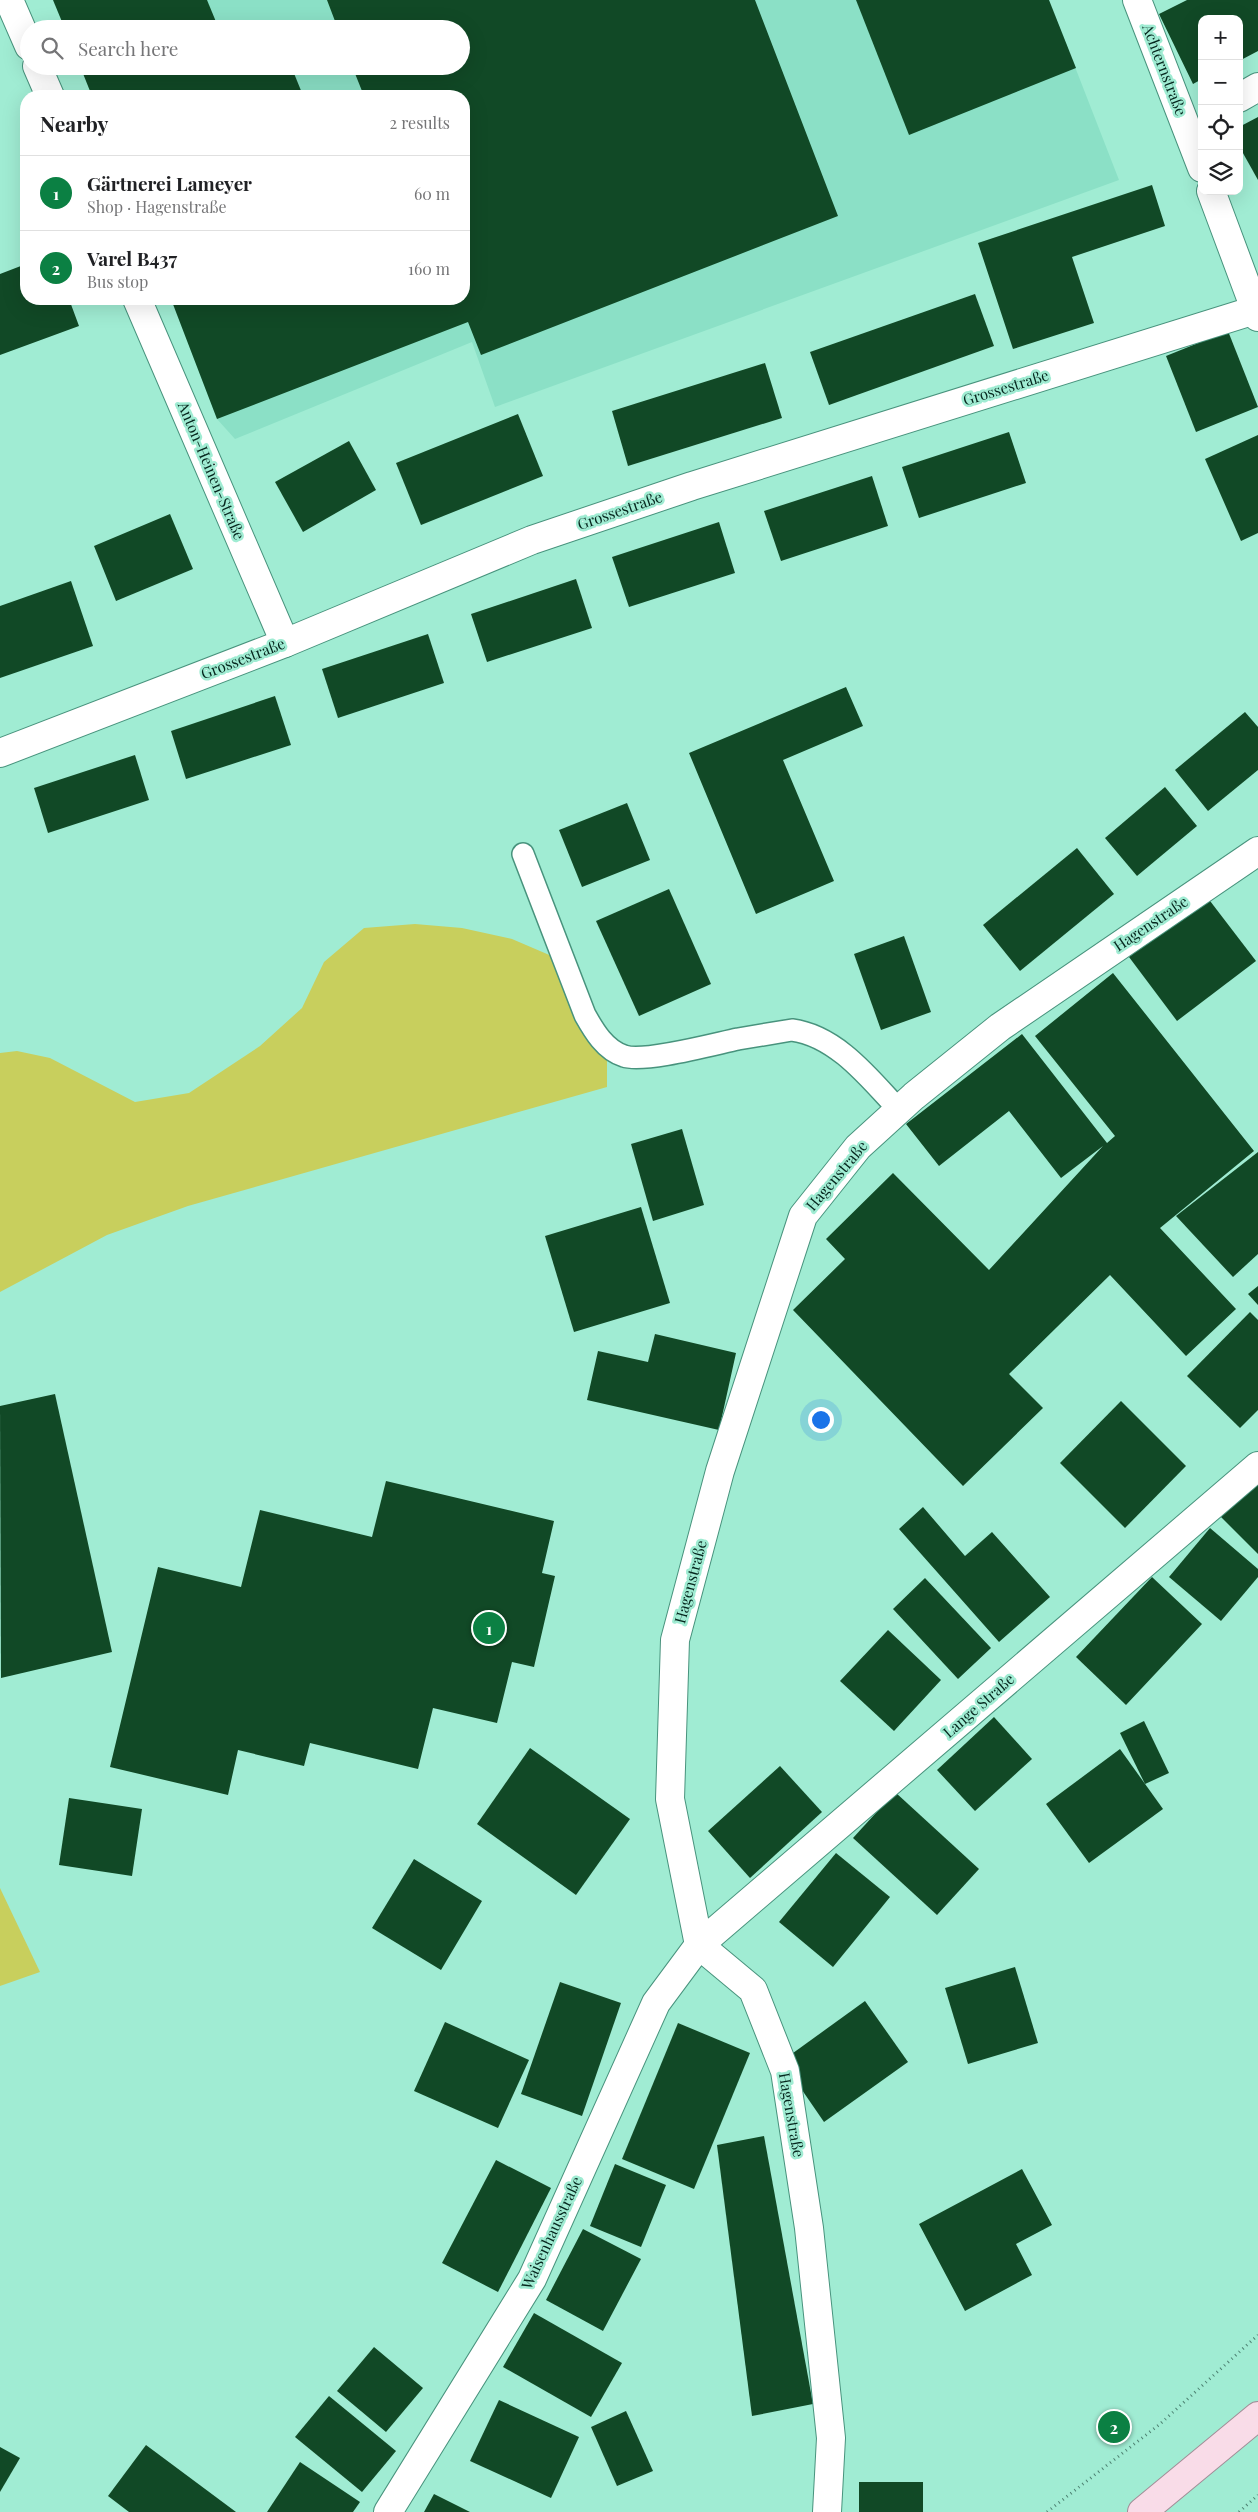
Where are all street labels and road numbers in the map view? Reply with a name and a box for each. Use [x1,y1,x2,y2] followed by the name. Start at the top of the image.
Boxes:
[1138,20,1192,118] street label: Achternstraße
[960,365,1051,410] street label: Grossestraße
[173,398,250,543] street label: Anton-Heinen-Straße
[575,486,665,534] street label: Grossestraße
[198,633,288,683] street label: Grossestraße
[1109,891,1192,955] street label: Hagenstraße
[801,1136,871,1215] street label: Hagenstraße
[669,1538,711,1626] street label: Hagenstraße
[939,1669,1018,1742] street label: Lange Straße
[775,2071,809,2159] street label: Hagenstraße
[516,2173,586,2293] street label: Waisenhausstraße

